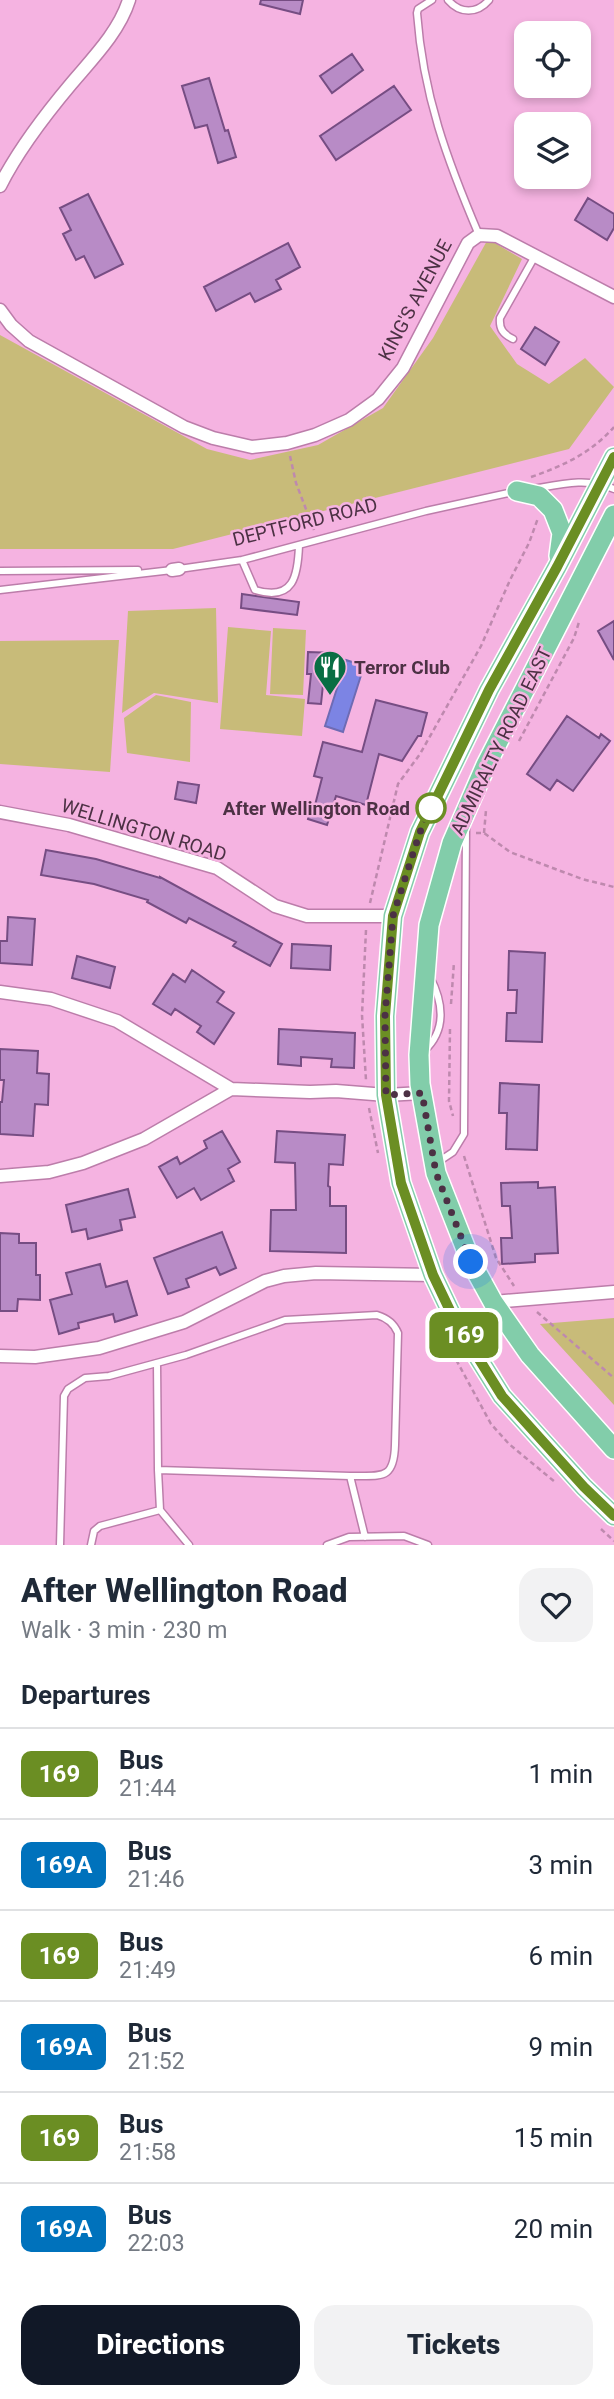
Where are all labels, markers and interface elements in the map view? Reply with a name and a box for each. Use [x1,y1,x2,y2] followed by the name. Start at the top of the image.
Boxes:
[514,21,591,189] map controls
[514,21,591,98] button: locate
[514,112,591,189] button: layers
[373,235,457,365] street label: KING'S AVENUE
[230,493,380,551] street label: DEPTFORD ROAD
[446,643,556,839] street label: ADMIRALTY ROAD EAST
[311,648,349,697] restaurant icon: Terror Club
[354,656,450,679] place label: Terror Club
[416,793,446,823] marker: After Wellington Road
[59,794,229,866] street label: WELLINGTON ROAD
[223,797,410,820] place label: After Wellington Road
[453,1244,488,1279] your location
[424,1312,504,1358] line badge: 169
[443,1321,485,1349] text: 169
[519,1568,593,1642] button: heart
[21,1571,348,1610] text: After Wellington Road
[21,1617,227,1644] text: Walk · 3 min · 230 m
[21,1680,151,1710] text: Departures
[119,1745,164,1775] text: Bus
[528,1759,593,1789] text: 1 min
[39,1760,80,1788] text: 169
[119,1775,176,1802] text: 21:44
[127,1836,172,1866] text: Bus
[528,1850,593,1880] text: 3 min
[35,1851,92,1879] text: 169A
[127,1866,185,1893] text: 21:46
[119,1927,164,1957] text: Bus
[528,1941,593,1971] text: 6 min
[39,1942,80,1970] text: 169
[119,1957,176,1984] text: 21:49
[127,2018,172,2048] text: Bus
[528,2032,593,2062] text: 9 min
[35,2033,92,2061] text: 169A
[127,2048,185,2075] text: 21:52
[119,2109,164,2139] text: Bus
[514,2123,593,2153] text: 15 min
[39,2124,80,2152] text: 169
[119,2139,176,2166] text: 21:58
[127,2200,172,2230] text: Bus
[514,2214,593,2244] text: 20 min
[35,2215,92,2243] text: 169A
[127,2230,185,2257] text: 22:03
[21,2305,300,2385] button: Directions
[314,2305,593,2385] button: Tickets

